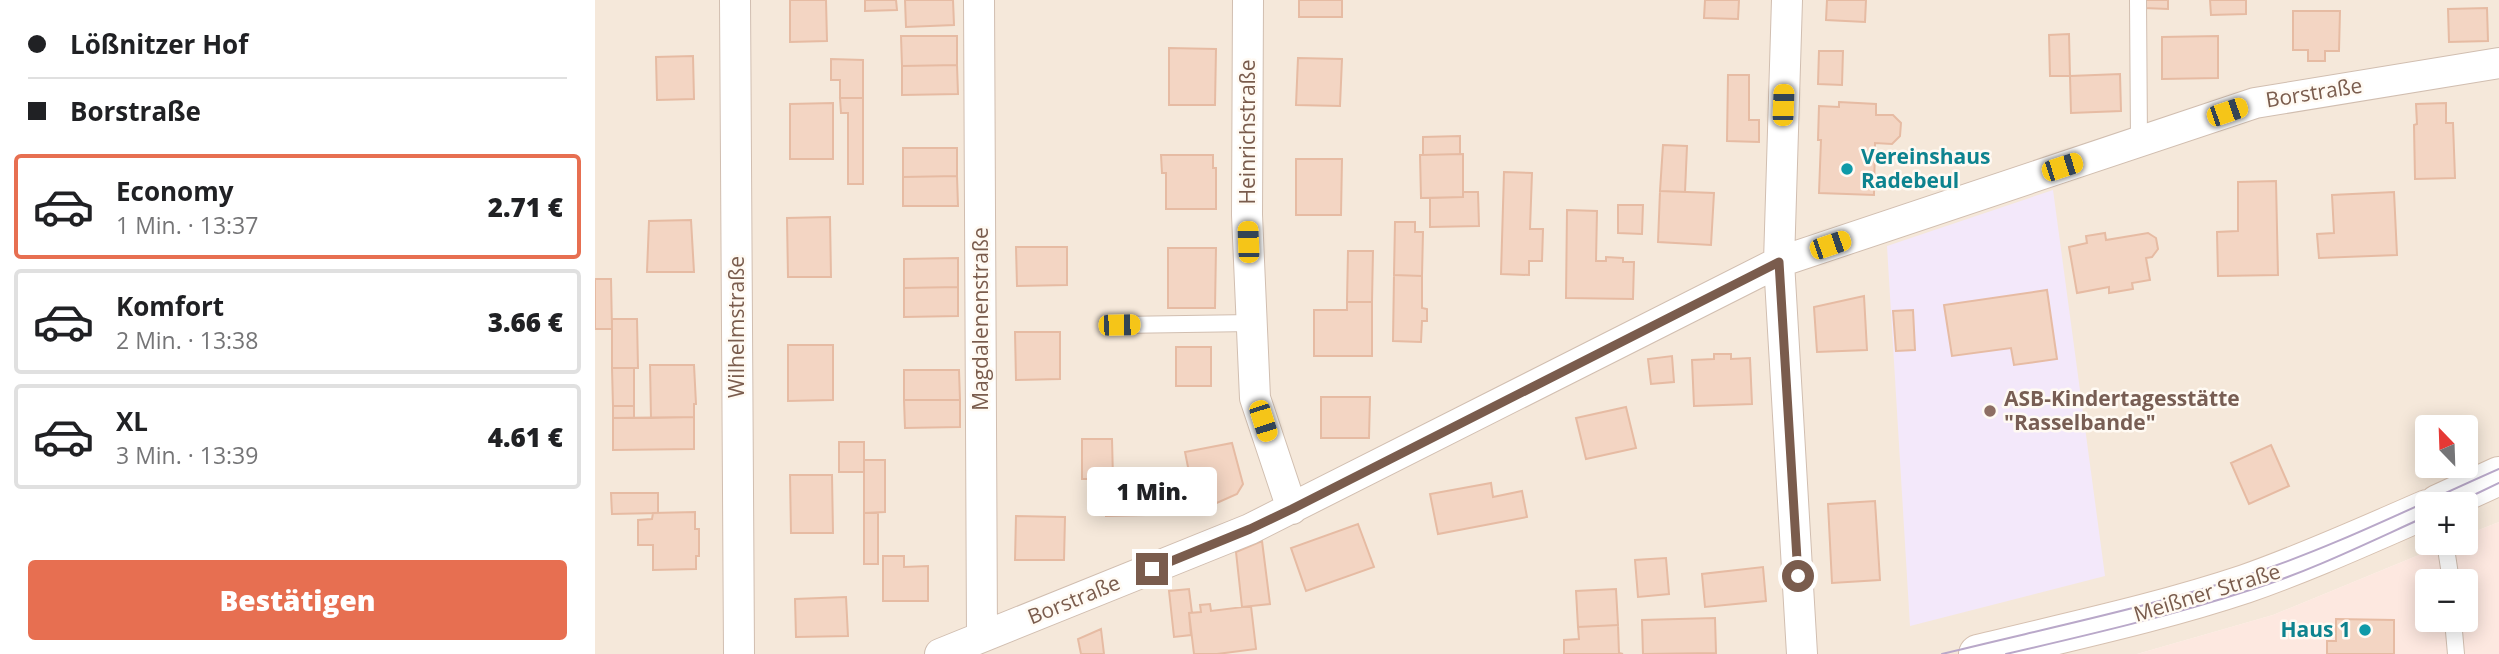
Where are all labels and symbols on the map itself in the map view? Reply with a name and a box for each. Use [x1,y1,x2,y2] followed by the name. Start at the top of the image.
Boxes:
[1233,60,1261,204] street label: Heinrichstraße
[2264,71,2364,113] street label: Borstraße
[1772,84,1795,126] car
[2204,95,2251,129] car
[1861,142,1990,194] place label: Vereinshaus Radebeul
[2039,151,2086,183] car
[1839,161,1855,177] marker: Vereinshaus Radebeul
[1237,221,1260,263] car
[966,227,994,411] street label: Magdalenenstraße
[1807,228,1854,262] car
[722,256,750,398] street label: Wilhelmstraße
[1098,314,1141,336] car
[2004,384,2240,436] place label: ASB-Kindertagesstätte "Rasselbande"
[1247,398,1280,444] car
[1982,403,1998,419] marker: ASB-Kindertagesstätte "Rasselbande"
[2415,415,2478,478] north arrow
[1087,468,1217,516] callout: 1 Min.
[1136,553,1168,585] route end
[2130,556,2283,628] street label: Meißner Straße
[1782,560,1814,592] route start
[1023,568,1124,630] street label: Borstraße
[2281,615,2351,643] place label: Haus 1
[2357,622,2373,638] marker: Haus 1

